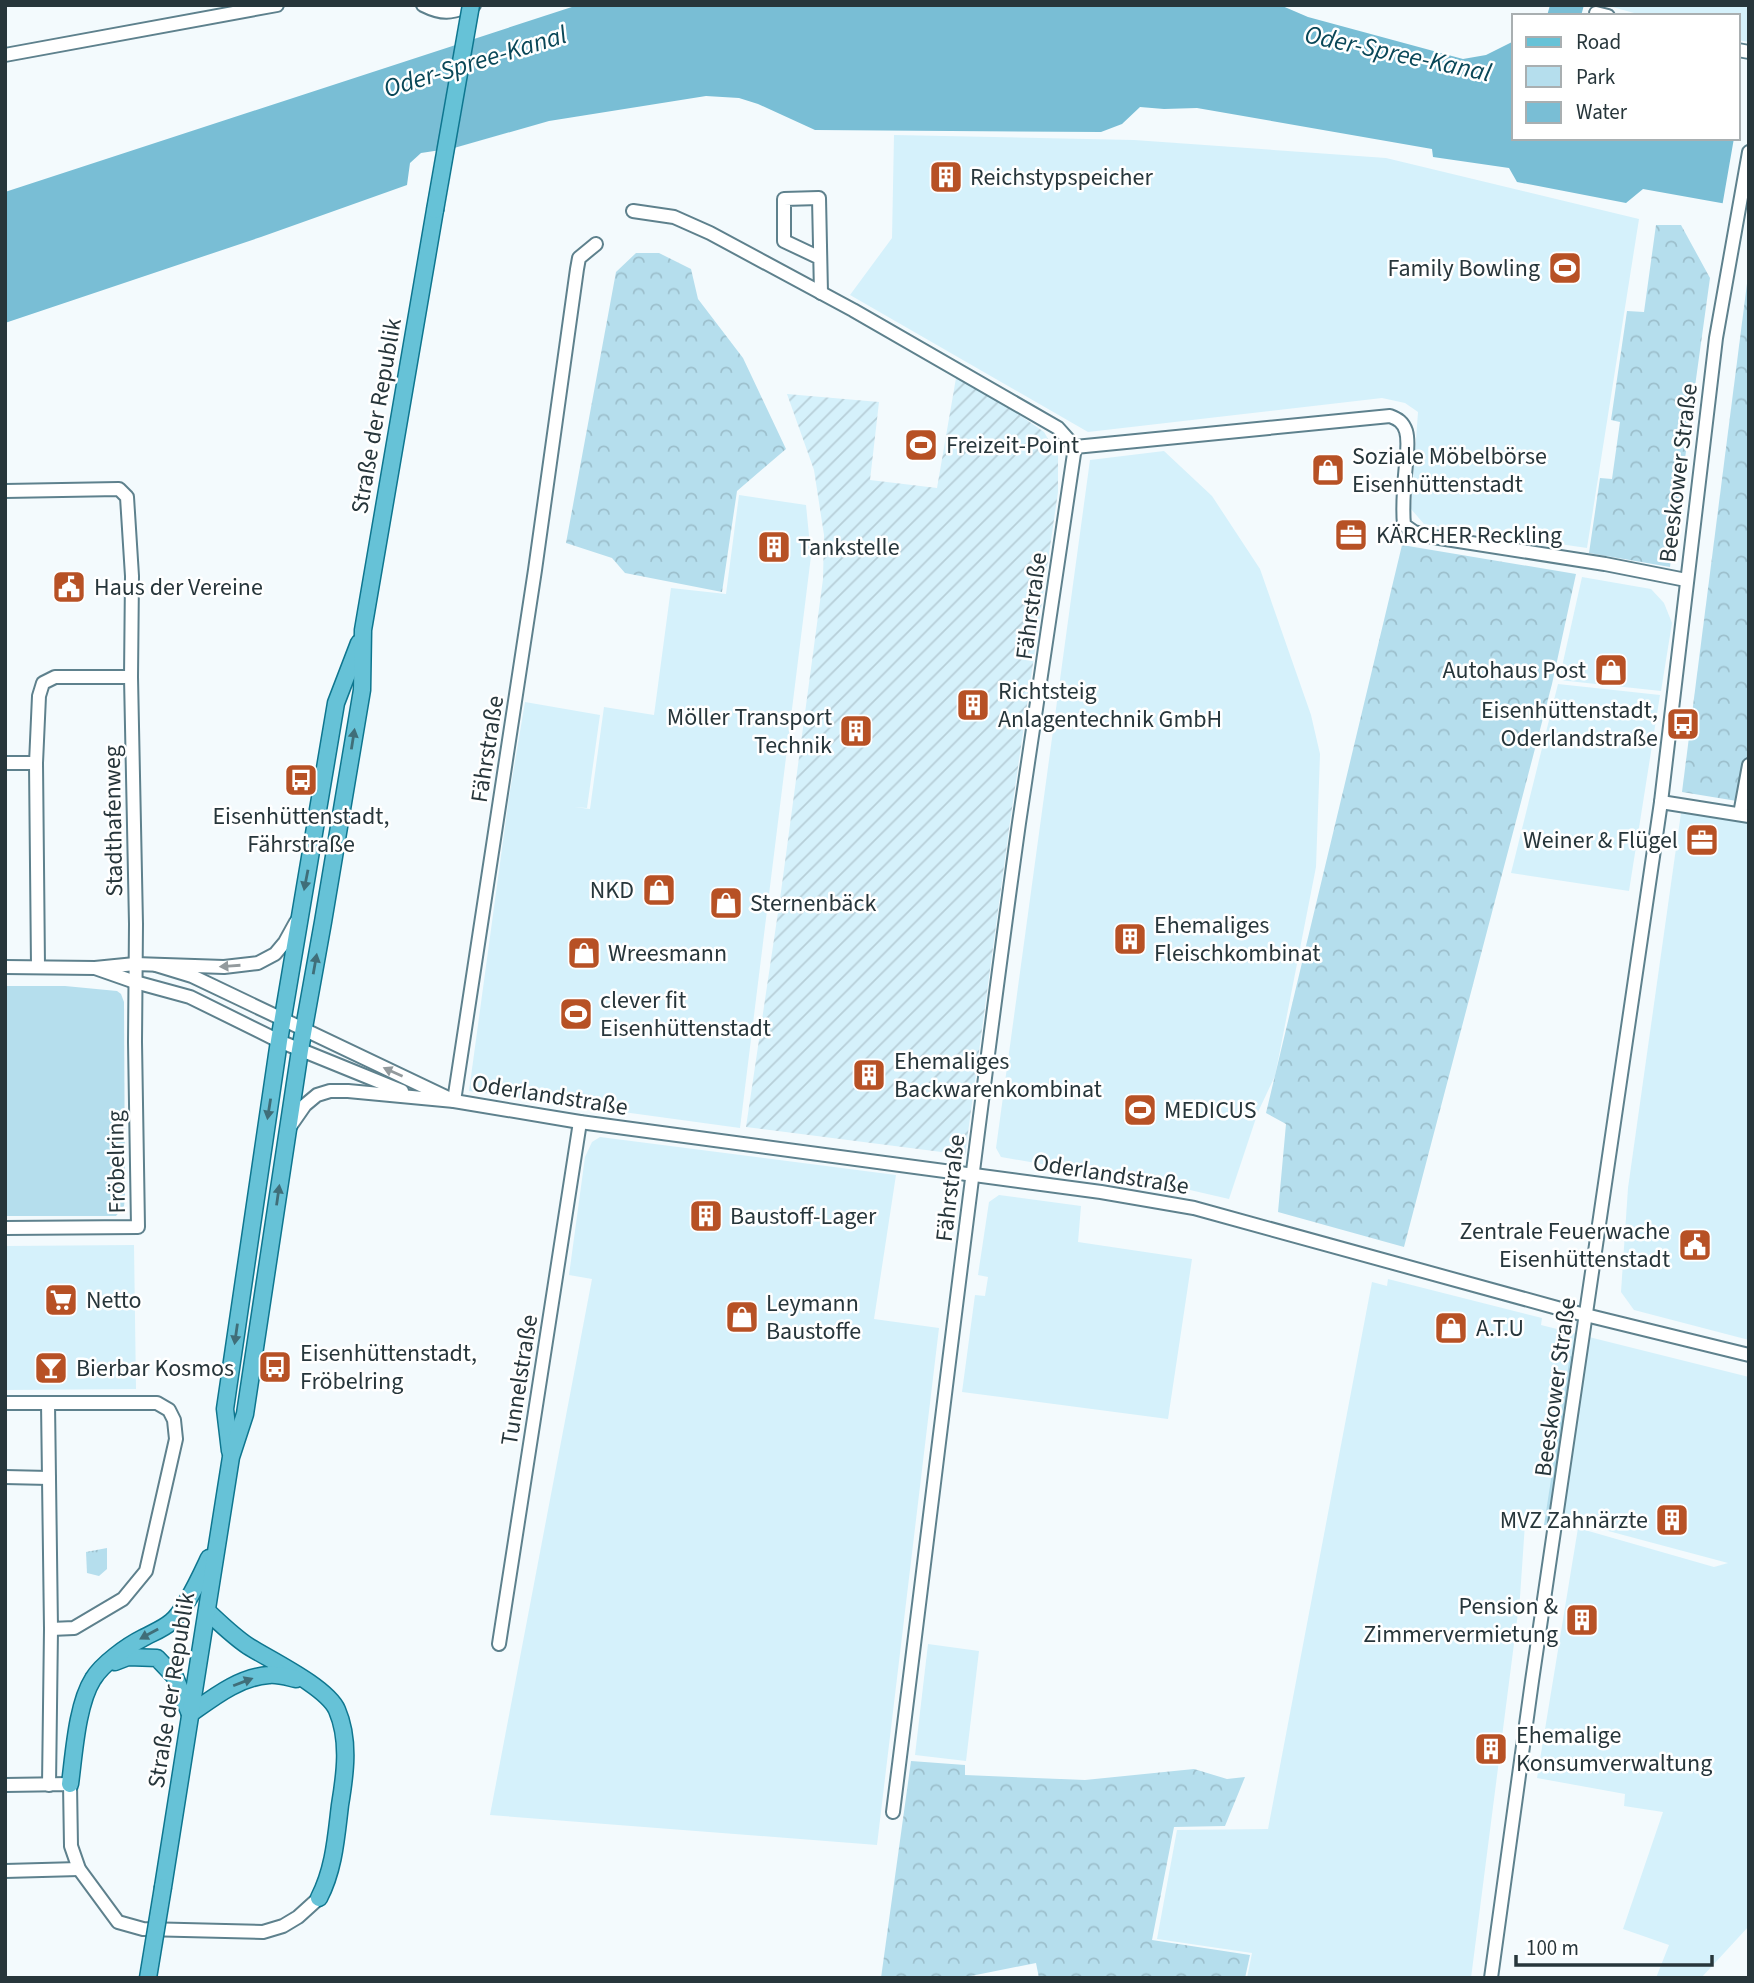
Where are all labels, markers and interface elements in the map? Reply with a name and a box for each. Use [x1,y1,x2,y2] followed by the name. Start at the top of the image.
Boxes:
[1512,14,1740,140] legend
[379,16,572,107] water label: Oder-Spree-Kanal
[1301,16,1495,91] water label: Oder-Spree-Kanal
[1576,27,1621,57] text: Road
[1576,62,1616,92] text: Park
[1576,97,1628,127] text: Water
[927,158,965,196] building icon: Reichstypspeicher
[970,160,1153,195] place label: Reichstypspeicher
[1546,249,1584,287] sports icon: Family Bowling
[1387,251,1540,286] place label: Family Bowling
[342,315,411,517] street label: Straße der Republik
[1650,381,1707,565] street label: Beeskower Straße
[902,426,940,464] sports icon: Freizeit-Point
[946,428,1079,463] place label: Freizeit-Point
[1352,439,1547,502] place label: Soziale Möbelbörse Eisenhüttenstadt
[1309,451,1347,489] shop icon: Soziale Möbelbörse Eisenhüttenstadt
[1332,516,1370,554] office icon: KÄRCHER Reckling
[1376,518,1562,553] place label: KÄRCHER Reckling
[755,528,793,566] building icon: Tankstelle
[798,530,900,565] place label: Tankstelle
[1007,550,1056,662] street label: Fährstraße
[50,568,88,606] public building icon: Haus der Vereine
[94,570,263,605] place label: Haus der Vereine
[1592,651,1630,689] shop icon: Autohaus Post
[1443,653,1586,688] place label: Autohaus Post
[998,674,1222,737] place label: Richtsteig Anlagentechnik GmbH
[954,686,992,724] building icon: Richtsteig Anlagentechnik GmbH
[462,693,513,805] street label: Fährstraße
[1481,693,1658,756] place label: Eisenhüttenstadt, Oderlandstraße
[667,700,832,763] place label: Möller Transport Technik
[1664,705,1702,743] bus stop icon: Eisenhüttenstadt, Oderlandstraße
[837,712,875,750] building icon: Möller Transport Technik
[348,728,359,750] one-way arrow
[95,745,132,897] street label: Stadthafenweg
[282,761,320,799] bus stop icon: Eisenhüttenstadt, Fährstraße
[212,799,390,862] place label: Eisenhüttenstadt, Fährstraße
[1683,821,1721,859] office icon: Weiner & Flügel
[1523,823,1678,858] place label: Weiner & Flügel
[301,869,312,891] one-way arrow
[640,871,678,909] shop icon: NKD
[590,873,634,908] place label: NKD
[707,884,745,922] shop icon: Sternenbäck
[750,886,876,921] place label: Sternenbäck
[1154,908,1320,971] place label: Ehemaliges Fleischkombinat
[1111,920,1149,958] building icon: Ehemaliges Fleischkombinat
[565,934,603,972] shop icon: Wreesmann
[608,936,727,971] place label: Wreesmann
[310,953,321,975] one-way arrow
[219,961,241,972] one-way arrow
[600,983,771,1046] place label: clever fit Eisenhüttenstadt
[557,995,595,1033] sports icon: clever fit Eisenhüttenstadt
[894,1044,1102,1107] place label: Ehemaliges Backwarenkombinat
[850,1056,888,1094] building icon: Ehemaliges Backwarenkombinat
[383,1066,403,1077] one-way arrow
[469,1066,630,1125] street label: Oderlandstraße
[1121,1091,1159,1129] sports icon: MEDICUS
[1164,1093,1257,1128] place label: MEDICUS
[263,1098,274,1120] one-way arrow
[98,1110,135,1214] street label: Fröbelring
[927,1132,974,1244] street label: Fährstraße
[1030,1145,1191,1204] street label: Oderlandstraße
[273,1184,284,1206] one-way arrow
[687,1197,725,1235] building icon: Baustoff-Lager
[730,1199,877,1234] place label: Baustoff-Lager
[1460,1214,1670,1277] place label: Zentrale Feuerwache Eisenhüttenstadt
[1676,1226,1714,1264] public building icon: Zentrale Feuerwache Eisenhüttenstadt
[42,1281,80,1319] supermarket icon: Netto
[86,1283,142,1318] place label: Netto
[766,1286,861,1349] place label: Leymann Baustoffe
[1526,1295,1585,1479] street label: Beeskower Straße
[723,1298,761,1336] shop icon: Leymann Baustoffe
[1432,1309,1470,1347] shop icon: A.T.U
[1476,1311,1524,1346] place label: A.T.U
[492,1312,547,1448] street label: Tunnelstraße
[230,1323,241,1345] one-way arrow
[300,1336,477,1399] place label: Eisenhüttenstadt, Fröbelring
[256,1348,294,1386] bus stop icon: Eisenhüttenstadt, Fröbelring
[32,1349,70,1387] bar icon: Bierbar Kosmos
[76,1351,234,1386] place label: Bierbar Kosmos
[1653,1501,1691,1539] building icon: MVZ Zahnärzte
[1500,1503,1648,1538] place label: MVZ Zahnärzte
[139,1589,204,1791] street label: Straße der Republik
[1363,1589,1558,1652] place label: Pension & Zimmervermietung
[1563,1601,1601,1639] building icon: Pension & Zimmervermietung
[138,1628,158,1640] one-way arrow
[233,1677,254,1688] one-way arrow
[1516,1718,1712,1781] place label: Ehemalige Konsumverwaltung
[1472,1730,1510,1768] building icon: Ehemalige Konsumverwaltung
[1516,1924,1712,1968] scale bar
[1526,1933,1579,1963] text: 100 m

